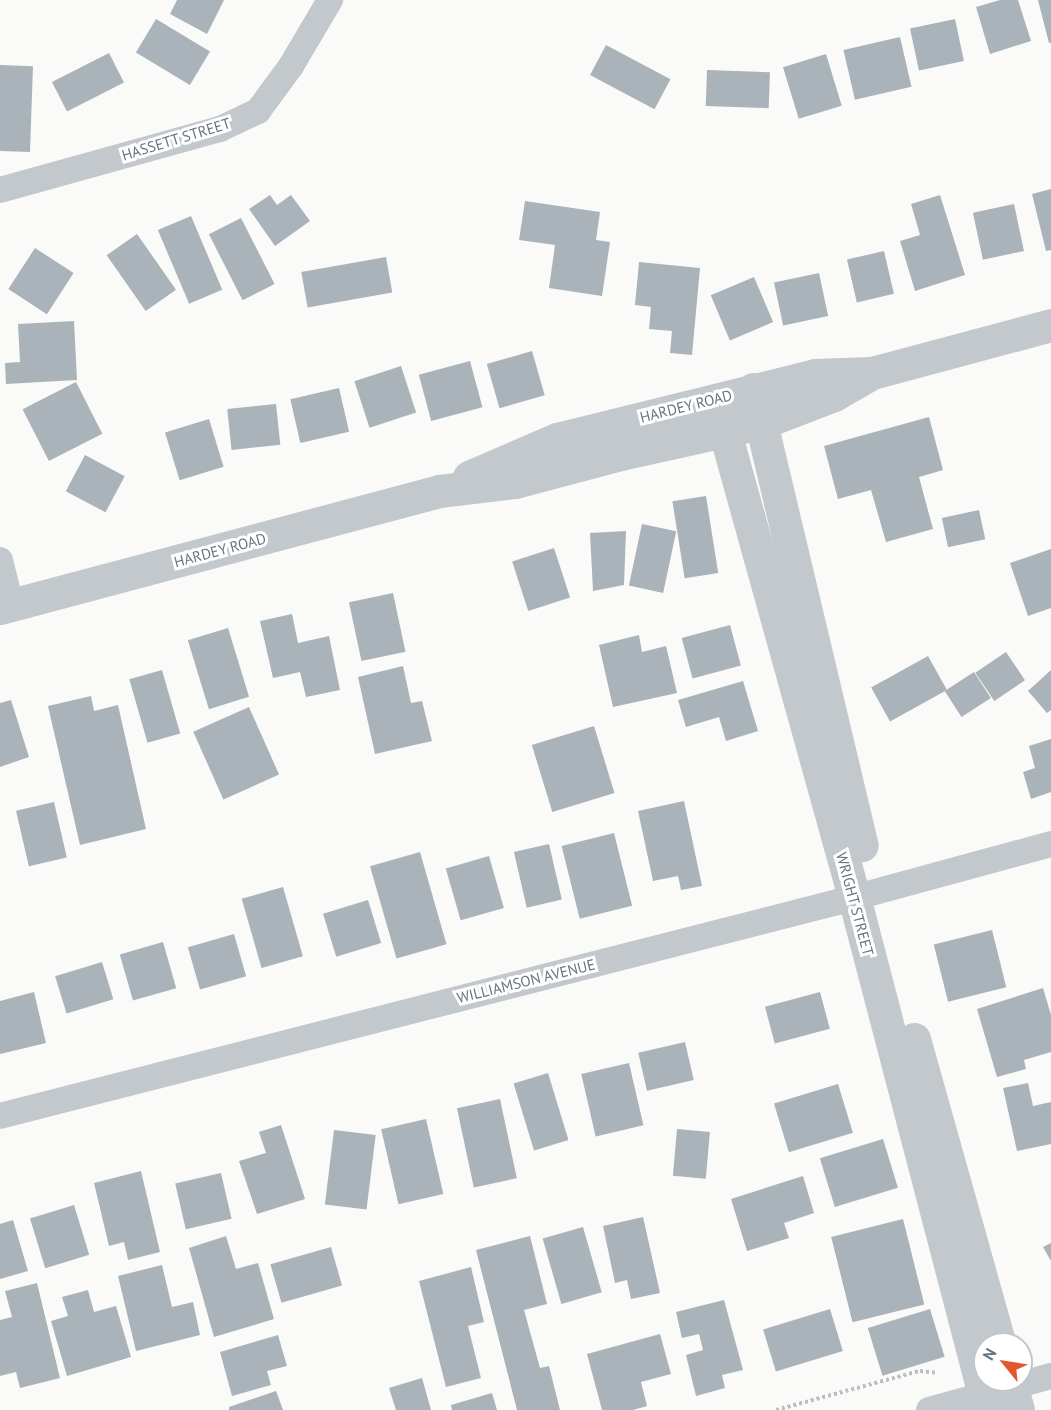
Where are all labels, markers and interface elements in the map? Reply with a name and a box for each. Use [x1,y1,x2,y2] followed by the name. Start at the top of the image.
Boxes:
[119,114,233,164] street label: HASSETT STREET
[638,386,734,426] street label: HARDEY ROAD
[172,529,268,571] street label: HARDEY ROAD
[832,850,878,958] street label: WRIGHT STREET
[455,955,597,1007] street label: WILLIAMSON AVENUE
[973,1332,1033,1392] north arrow
[978,1344,1000,1364] text: N

